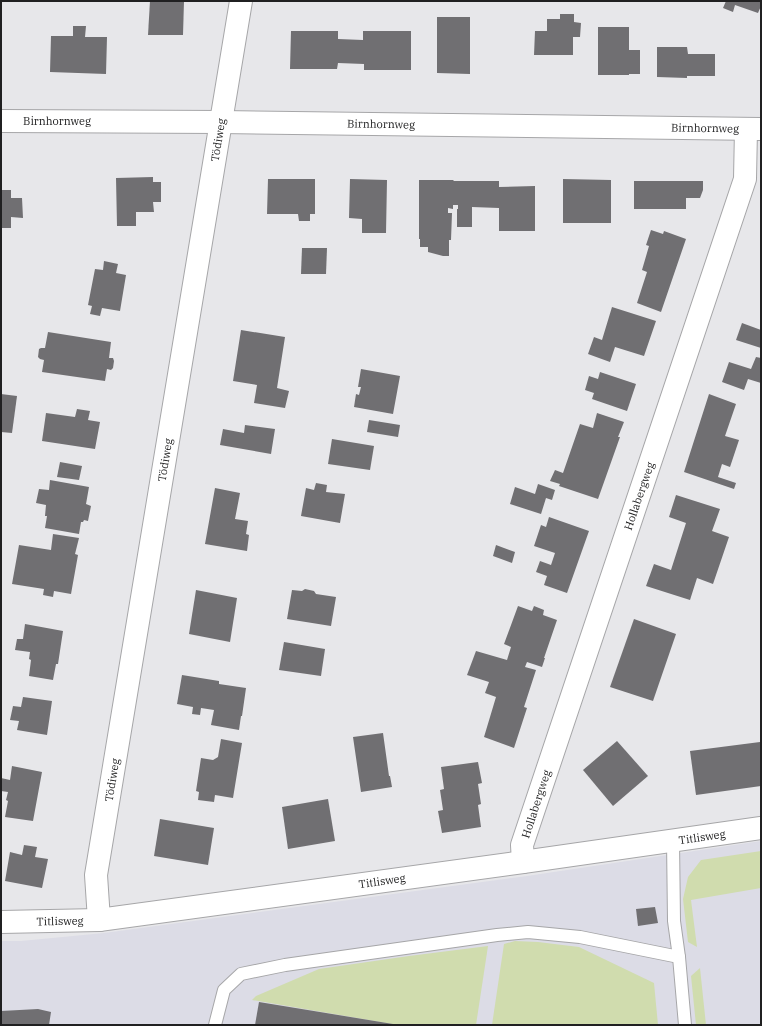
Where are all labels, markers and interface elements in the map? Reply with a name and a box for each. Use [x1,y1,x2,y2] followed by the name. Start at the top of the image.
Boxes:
[23,114,91,128] street label: Birnhornweg
[347,116,415,132] street label: Birnhornweg
[208,117,228,163] street label: Tödiweg
[671,120,739,136] street label: Birnhornweg
[155,437,175,483] street label: Tödiweg
[621,460,657,532] street label: Hollabergweg
[102,757,122,803] street label: Tödiweg
[518,768,554,840] street label: Hollabergweg
[678,827,726,847] street label: Titlisweg
[358,871,406,891] street label: Titlisweg
[36,914,84,928] street label: Titlisweg

